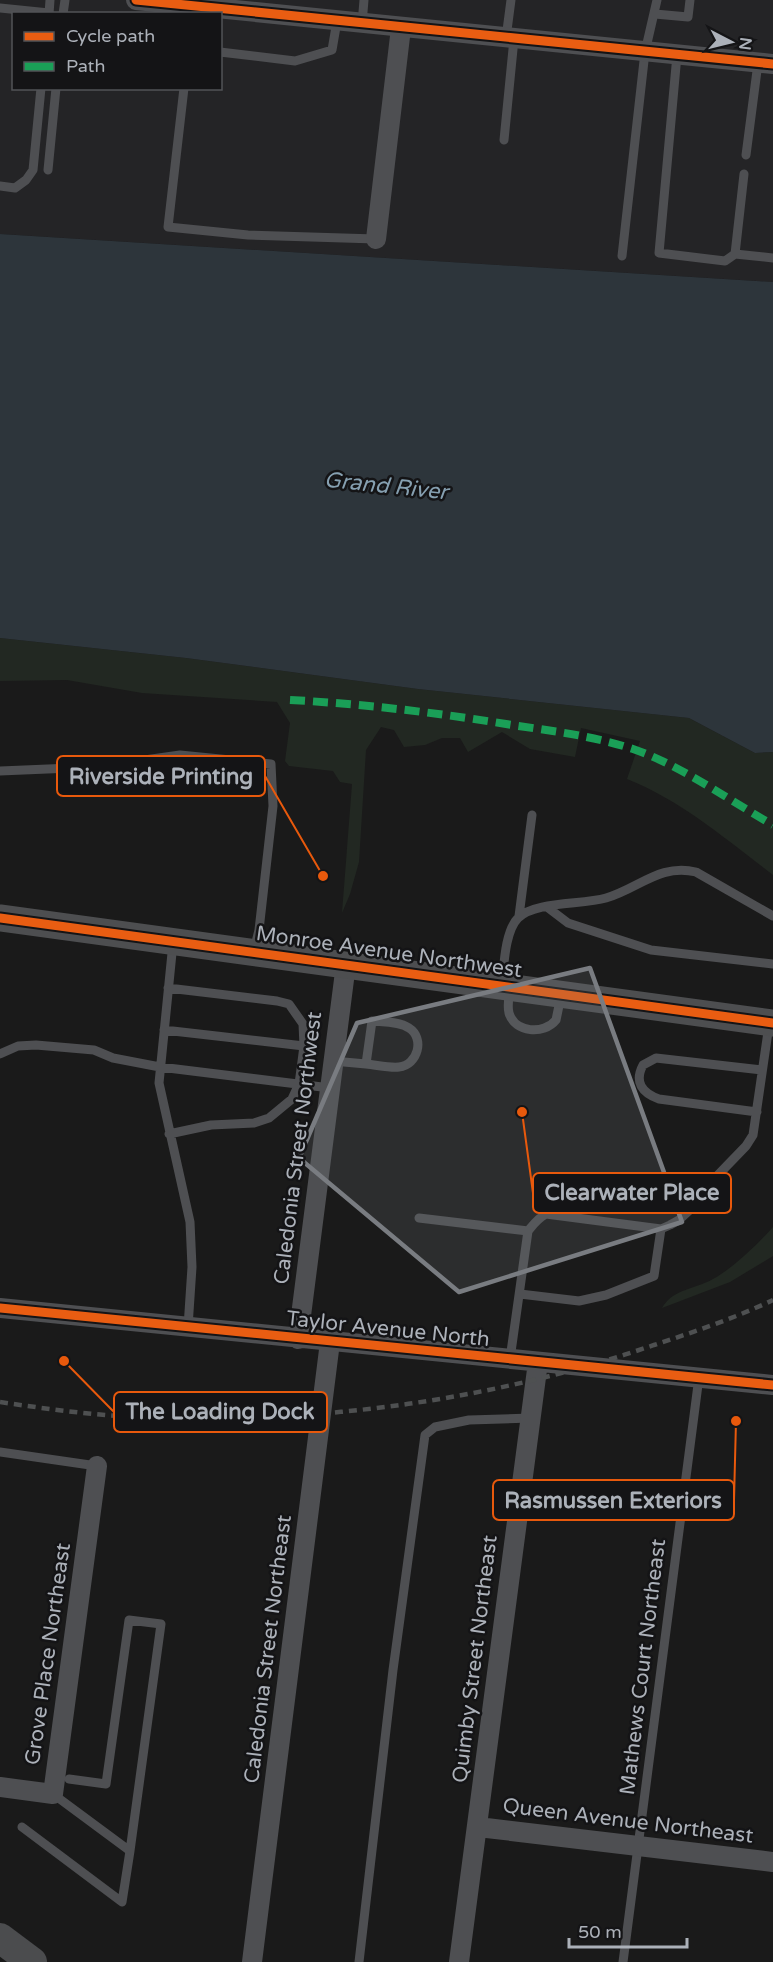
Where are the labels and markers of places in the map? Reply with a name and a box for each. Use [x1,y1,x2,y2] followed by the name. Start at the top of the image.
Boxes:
[57,756,265,796] callout: Riverside Printing
[533,1173,731,1213] callout: Clearwater Place
[114,1392,327,1432] callout: The Loading Dock
[493,1480,734,1520] callout: Rasmussen Exteriors

